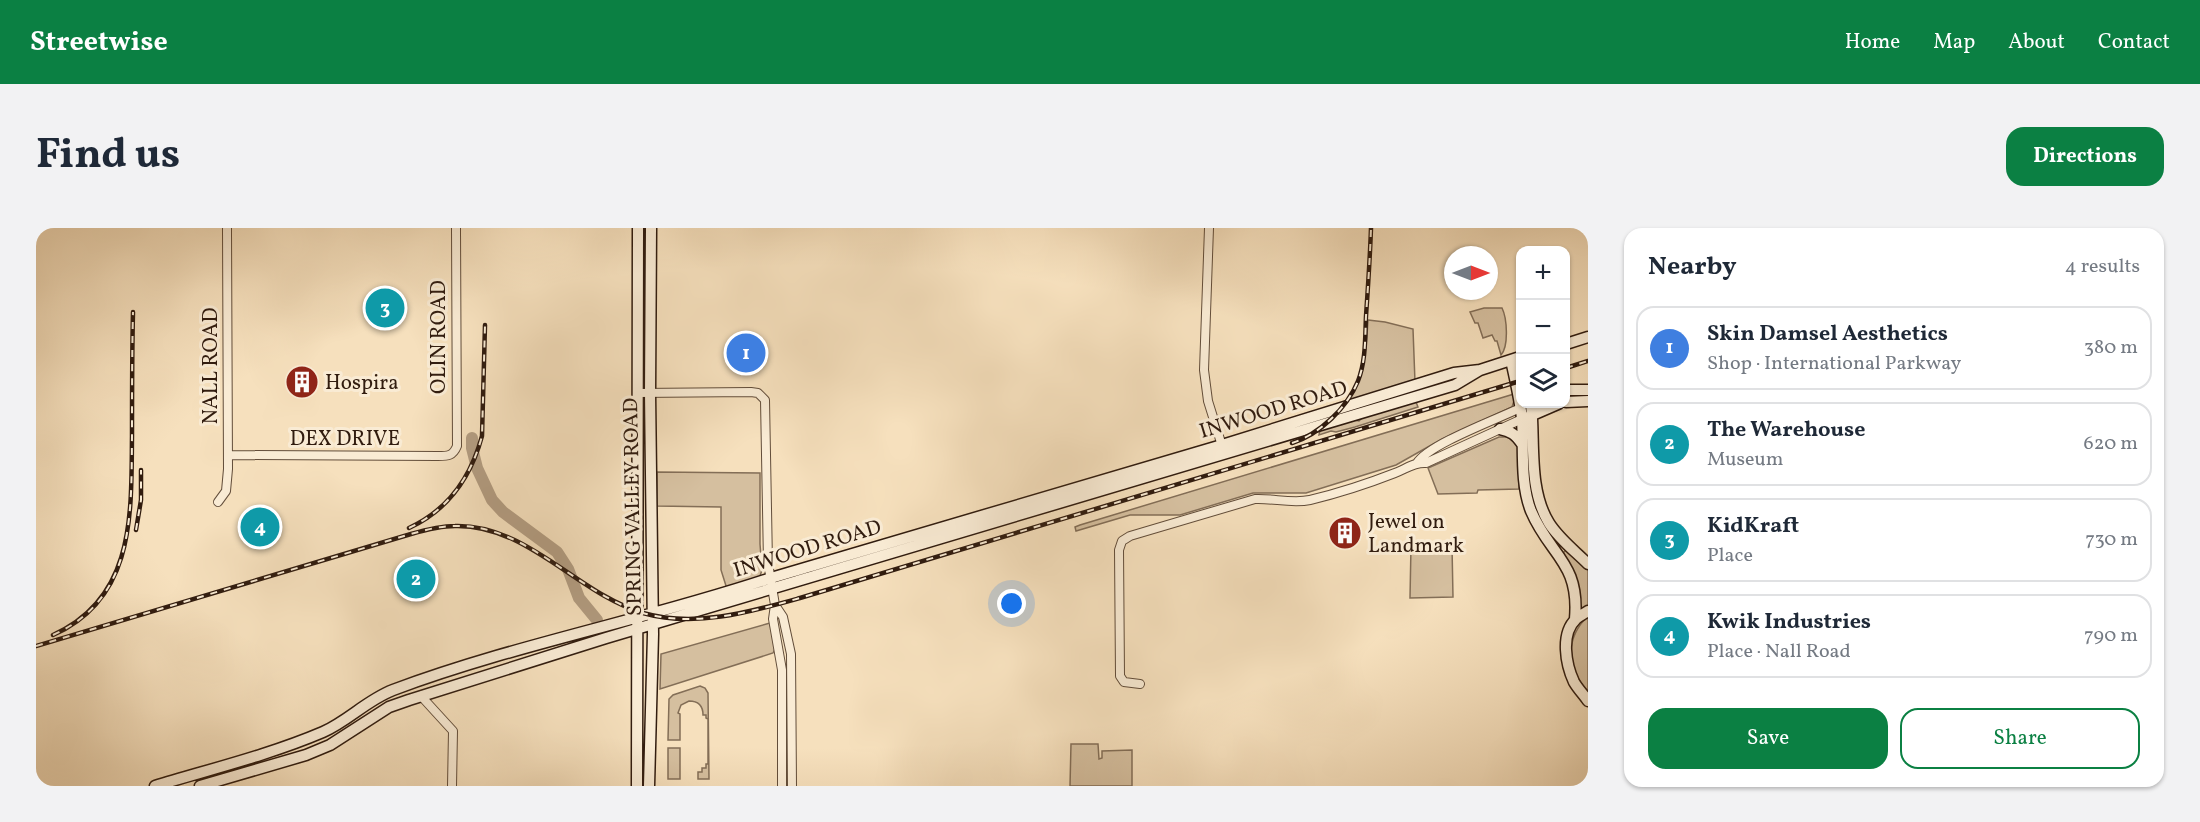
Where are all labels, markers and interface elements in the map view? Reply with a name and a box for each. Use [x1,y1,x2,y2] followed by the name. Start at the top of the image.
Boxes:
[30,23,168,62] text: Streetwise
[1845,28,1900,57] text: Home
[1933,28,1975,57] text: Map
[2008,28,2065,57] text: About
[2098,28,2170,57] text: Contact
[36,127,180,186] text: Find us
[2006,127,2164,186] button: Directions
[1444,246,1498,300] north arrow
[1516,246,1570,408] map controls
[1516,246,1570,300] button: +
[1648,249,1737,285] text: Nearby
[2065,253,2140,281] text: 4 results
[425,280,454,394] street label: OLIN ROAD
[366,286,404,331] pin: 3
[1516,300,1570,354] button: −
[197,307,226,425] street label: NALL ROAD
[1707,319,1948,350] text: Skin Damsel Aesthetics
[726,330,766,376] pin: 1
[1665,334,1674,362] text: 1
[2084,334,2138,362] text: 380 m
[1707,350,1961,378] text: Shop · International Parkway
[1516,354,1570,408] button: layers
[284,364,320,400] building icon: Hospira
[325,369,399,398] place label: Hospira
[1196,374,1351,447] street label: INWOOD ROAD
[617,398,650,616] street label: SPRING VALLEY ROAD
[1707,415,1865,446] text: The Warehouse
[290,425,400,454] street label: DEX DRIVE
[1664,430,1675,458] text: 2
[2084,430,2138,458] text: 620 m
[1707,446,1784,474] text: Museum
[240,504,280,550] pin: 4
[1368,508,1464,561] place label: Jewel on Landmark
[1707,511,1799,542] text: KidKraft
[730,513,885,586] street label: INWOOD ROAD
[1327,515,1363,551] building icon: Jewel on Landmark
[1664,526,1675,554] text: 3
[2085,526,2138,554] text: 730 m
[1707,542,1753,570] text: Place
[396,556,436,602] pin: 2
[997,589,1026,618] your location
[1707,607,1871,638] text: Kwik Industries
[1663,622,1676,650] text: 4
[2084,622,2138,650] text: 790 m
[1707,638,1851,666] text: Place · Nall Road
[1648,708,1888,769] button: Save
[1900,708,2140,769] button: Share

